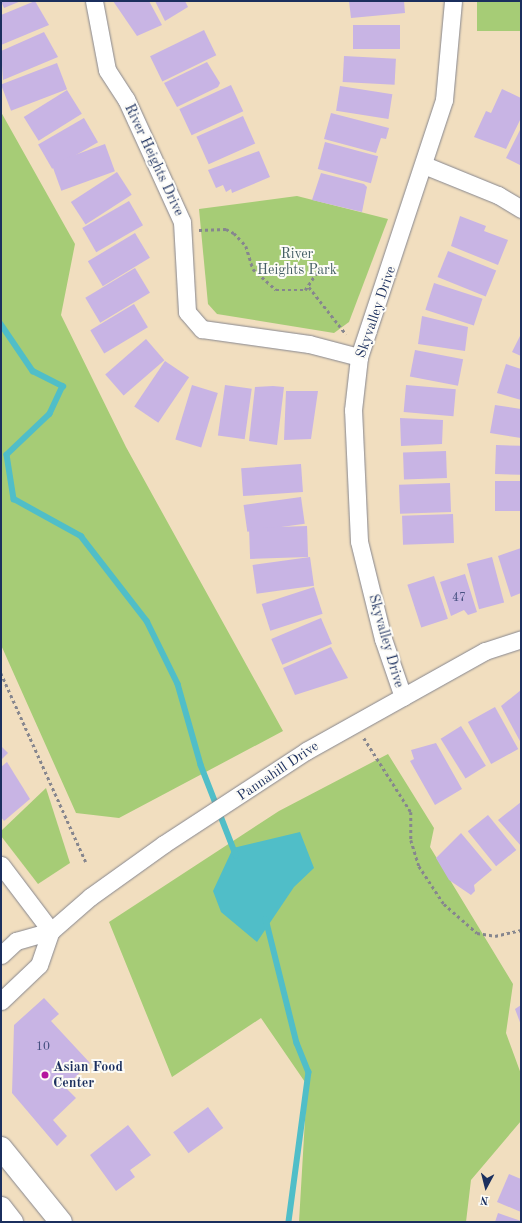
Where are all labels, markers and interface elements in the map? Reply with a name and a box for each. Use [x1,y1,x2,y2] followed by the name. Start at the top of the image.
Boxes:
[121,101,187,219] street label: River Heights Drive
[257,246,337,278] park label: River Heights Park
[352,264,400,360] street label: Skyvalley Drive
[365,592,407,690] street label: Skyvalley Drive
[452,592,466,606] house number: 47
[234,738,322,804] street label: Pannahill Drive
[36,1041,50,1055] house number: 10
[53,1059,123,1092] place label: Asian Food Center
[40,1070,50,1080] marker: Asian Food Center
[466,1167,506,1207] north arrow
[480,1193,489,1205] text: N

